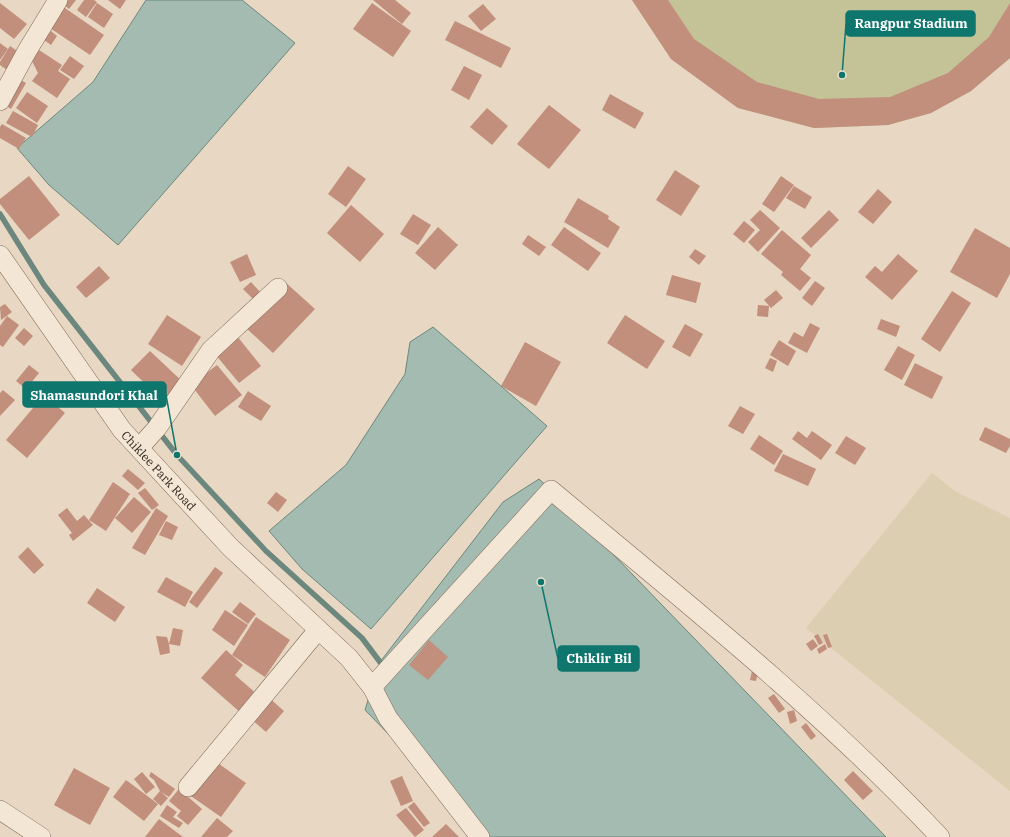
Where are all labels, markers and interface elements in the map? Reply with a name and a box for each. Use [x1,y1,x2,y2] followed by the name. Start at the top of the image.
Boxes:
[846,11,975,36] callout: Rangpur Stadium
[854,15,968,32] text: Rangpur Stadium
[23,382,166,407] callout: Shamasundori Khal
[30,387,158,404] text: Shamasundori Khal
[119,427,200,513] street label: Chiklee Park Road
[558,646,639,671] callout: Chiklir Bil
[566,650,632,667] text: Chiklir Bil

